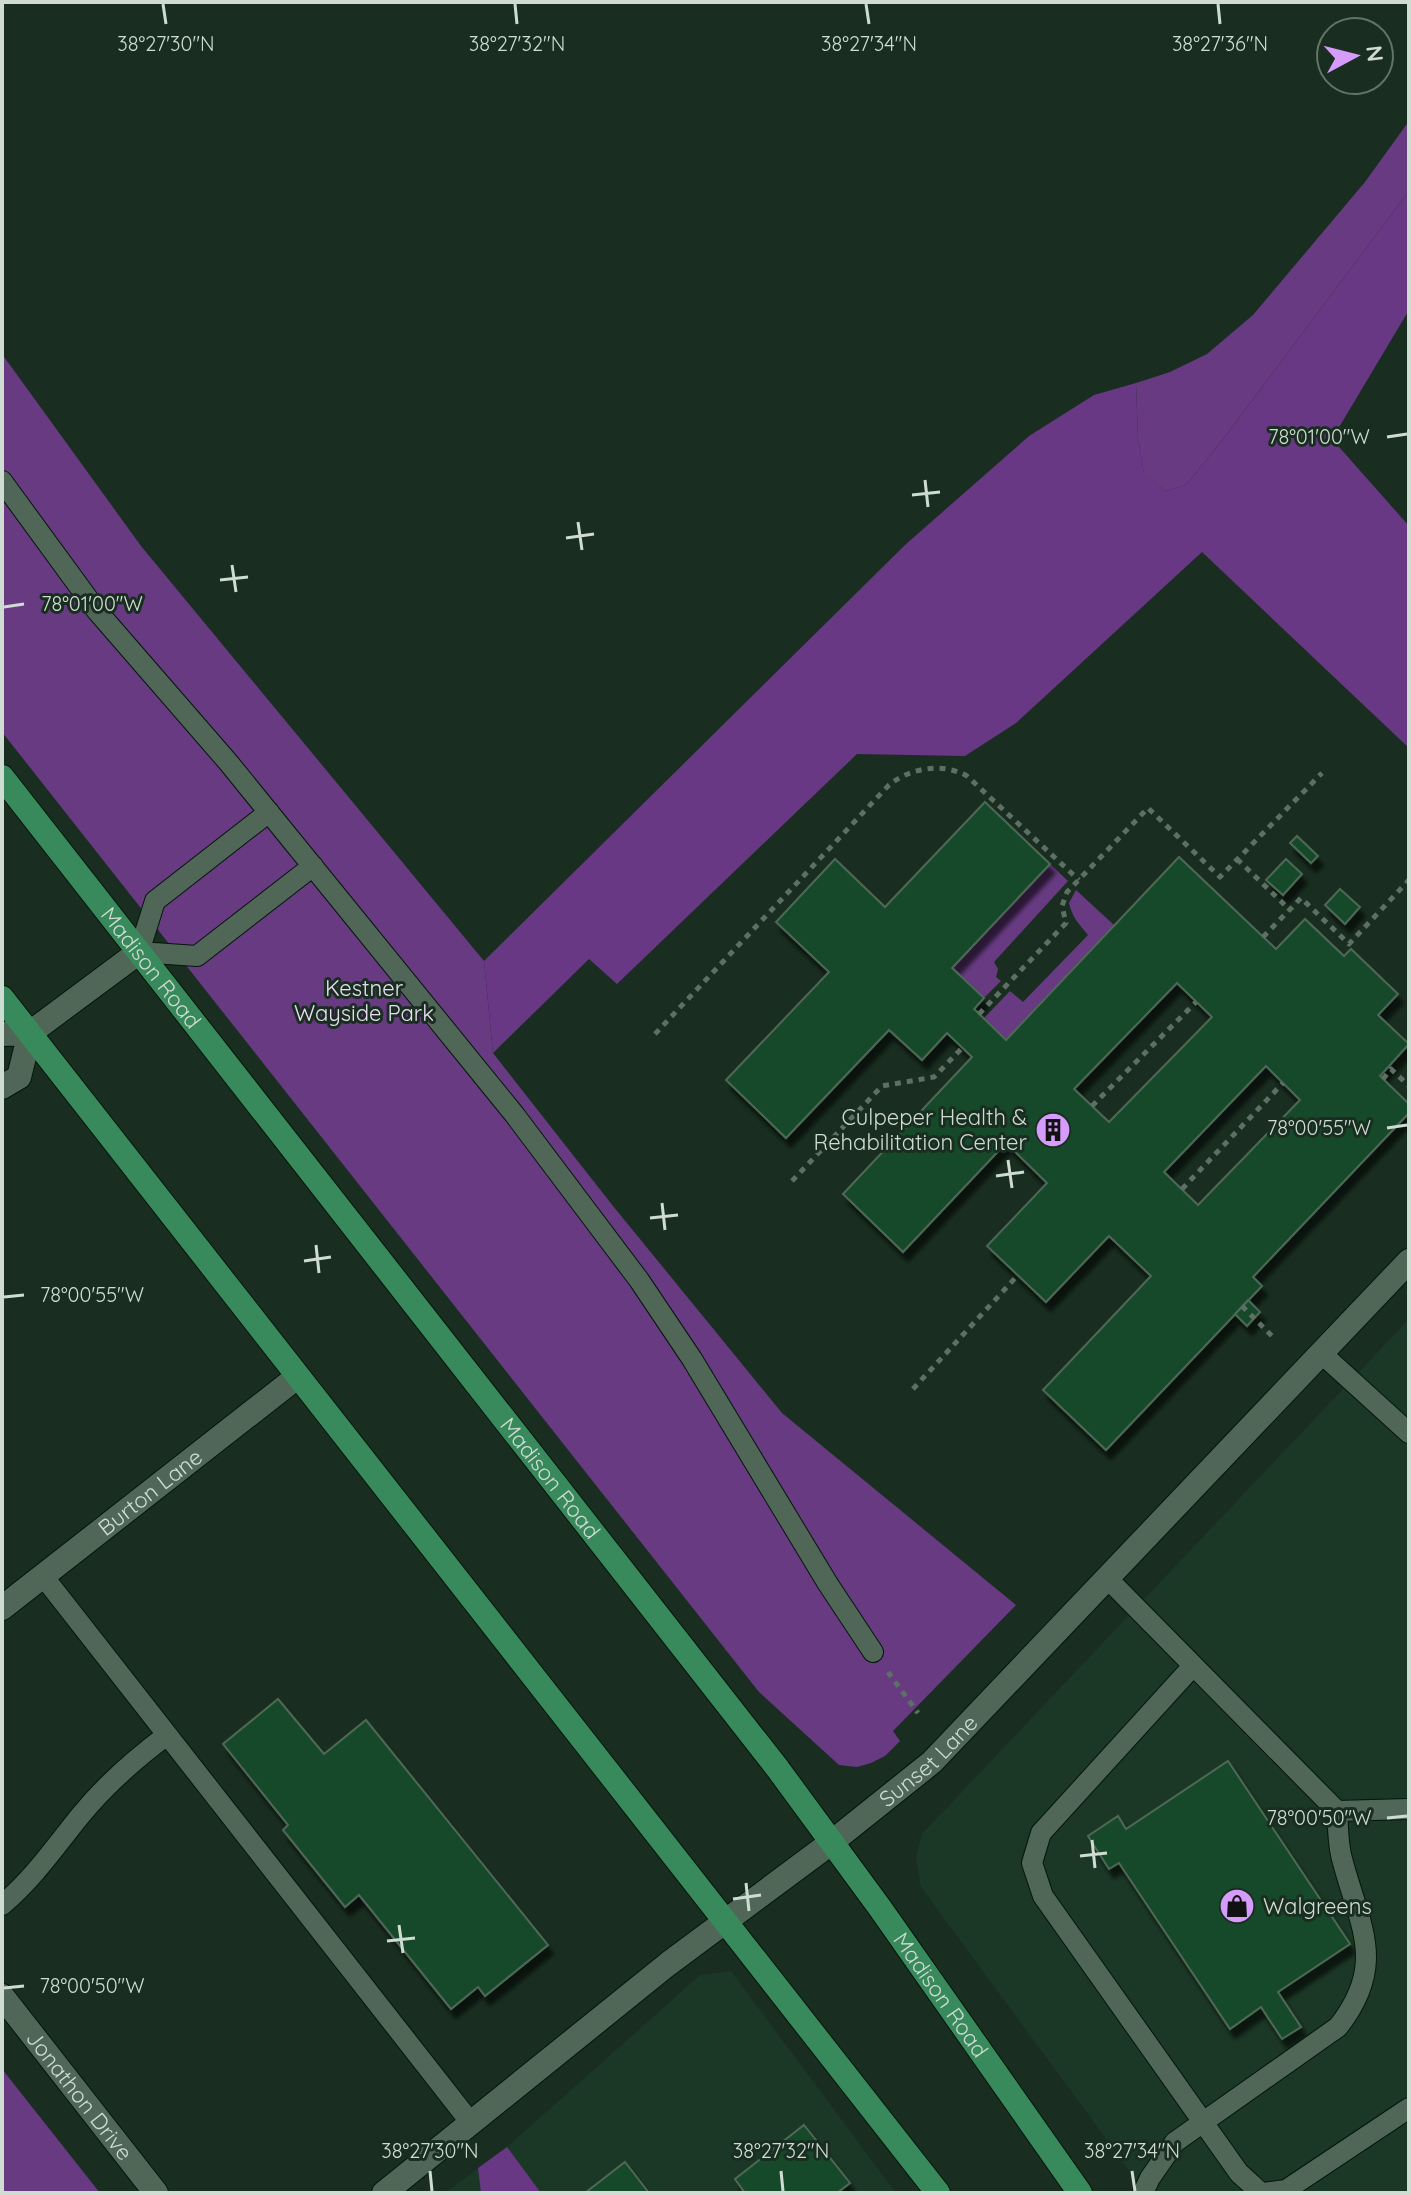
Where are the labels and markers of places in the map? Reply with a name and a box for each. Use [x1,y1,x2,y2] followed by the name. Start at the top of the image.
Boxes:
[814,1103,1028,1156] place label: Culpeper Health & Rehabilitation Center
[1034,1111,1072,1149] building icon: Culpeper Health & Rehabilitation Center
[1218,1887,1256,1925] shop icon: Walgreens
[1263,1892,1372,1920] place label: Walgreens

